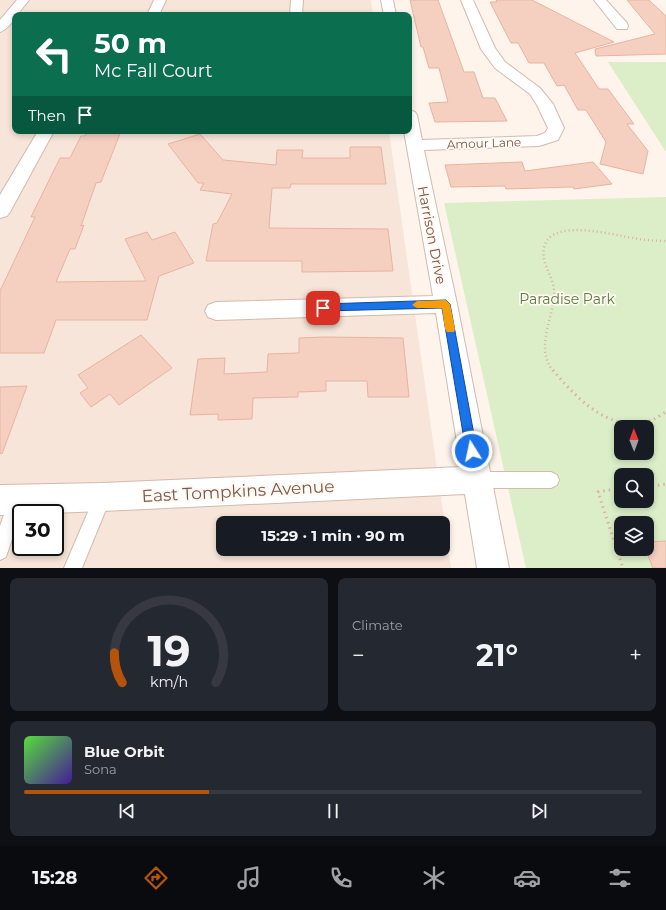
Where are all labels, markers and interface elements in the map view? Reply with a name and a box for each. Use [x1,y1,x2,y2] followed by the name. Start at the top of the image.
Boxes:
[94,26,167,60] text: 50 m
[28,28,80,80] icon: left
[94,60,213,82] text: Mc Fall Court
[74,104,96,126] icon: arrive
[28,106,66,125] text: Then
[447,134,521,152] street label: Amour Lane
[414,184,450,286] street label: Harrison Drive
[519,290,615,308] park label: Paradise Park
[306,291,340,325] pin
[312,297,334,319] icon: arrive
[614,420,654,460] north arrow
[614,420,654,556] map controls
[451,430,493,472] position arrow
[614,468,654,508] button: search
[141,476,335,506] street label: East Tompkins Avenue
[12,504,64,556] speed limit sign: 30
[614,516,654,556] button: layers
[261,526,405,545] text: 15:29 · 1 min · 90 m
[352,617,403,633] text: Climate
[148,625,190,675] text: 19
[476,637,518,674] text: 21°
[352,642,365,669] text: −
[629,642,642,669] text: +
[150,672,188,690] text: km/h
[84,742,164,761] text: Blue Orbit
[84,761,117,777] text: Sona
[116,800,138,822] icon: previous
[322,800,344,822] icon: pause
[528,800,550,822] icon: next
[142,864,170,892] icon: directions
[235,864,263,892] icon: music
[327,864,355,892] icon: phone
[420,864,448,892] icon: climate
[513,864,541,892] icon: car
[606,864,634,892] icon: filters
[32,867,77,889] text: 15:28

